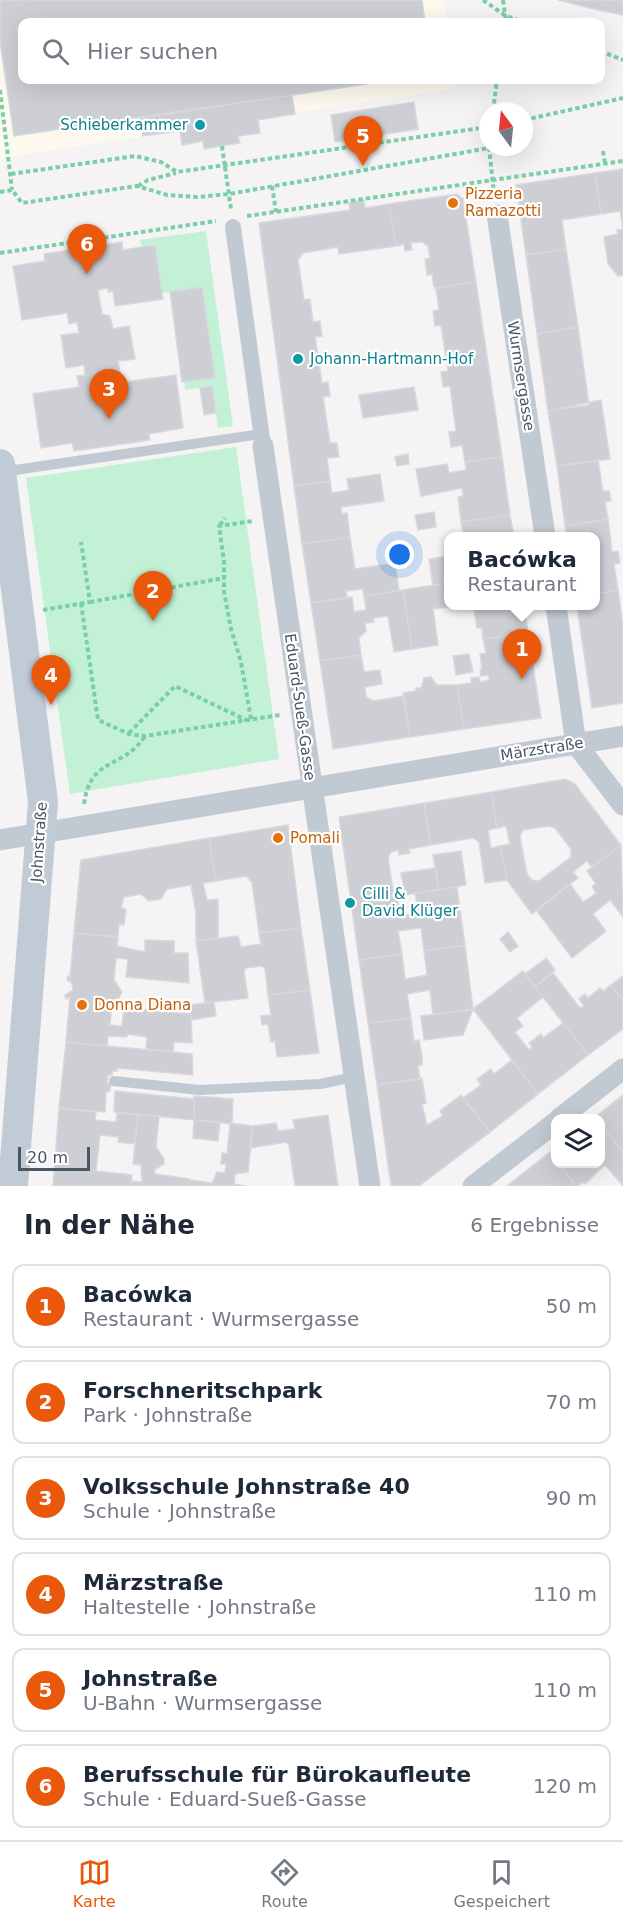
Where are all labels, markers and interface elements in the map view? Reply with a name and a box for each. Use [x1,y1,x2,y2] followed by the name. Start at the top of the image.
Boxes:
[18,18,605,84] search box
[39,35,72,68] icon: search
[87,39,218,64] text: Hier suchen
[479,102,533,156] north arrow
[60,116,189,134] place label: Schieberkammer
[344,116,382,166] pin: 5
[193,118,207,132] marker: Schieberkammer
[465,185,541,220] place label: Pizzeria Ramazotti
[446,196,460,210] marker: Pizzeria Ramazotti
[68,224,106,274] pin: 6
[503,320,539,432] street label: Wurmsergasse
[309,350,474,368] place label: Johann-Hartmann-Hof
[291,352,305,366] marker: Johann-Hartmann-Hof
[90,370,128,419] pin: 3
[444,532,600,610] popup
[385,540,414,569] your location
[467,547,577,572] text: Bacówka
[134,572,172,621] pin: 2
[467,572,577,596] text: Restaurant
[502,630,542,679] pin: 1
[281,632,319,782] street label: Eduard-Sueß-Gasse
[32,656,70,705] pin: 4
[499,734,585,764] street label: Märzstraße
[27,801,51,884] street label: Johnstraße
[290,829,340,847] place label: Pomali
[271,831,285,845] marker: Pomali
[362,885,459,920] place label: Cilli & David Klüger
[343,896,357,910] marker: Cilli & David Klüger
[94,996,191,1014] place label: Donna Diana
[75,998,89,1012] marker: Donna Diana
[551,1114,605,1168] map controls
[551,1114,605,1168] button: layers
[18,1144,90,1172] scale bar
[27,1148,68,1167] text: 20 m
[24,1210,195,1240] text: In der Nähe
[470,1213,599,1237] text: 6 Ergebnisse
[83,1282,193,1307] text: Bacówka
[39,1294,52,1318] text: 1
[546,1294,597,1318] text: 50 m
[83,1307,359,1331] text: Restaurant · Wurmsergasse
[83,1378,322,1403] text: Forschneritschpark
[39,1390,52,1414] text: 2
[546,1390,597,1414] text: 70 m
[83,1403,252,1427] text: Park · Johnstraße
[83,1474,410,1499] text: Volksschule Johnstraße 40
[39,1486,52,1510] text: 3
[546,1486,597,1510] text: 90 m
[83,1499,276,1523] text: Schule · Johnstraße
[83,1570,223,1595] text: Märzstraße
[39,1582,52,1606] text: 4
[533,1582,597,1606] text: 110 m
[83,1595,316,1619] text: Haltestelle · Johnstraße
[83,1666,218,1691] text: Johnstraße
[39,1678,52,1702] text: 5
[533,1678,597,1702] text: 110 m
[83,1691,322,1715] text: U-Bahn · Wurmsergasse
[83,1762,471,1787] text: Berufsschule für Bürokaufleute
[39,1774,52,1798] text: 6
[533,1774,597,1798] text: 120 m
[83,1787,367,1811] text: Schule · Eduard-Sueß-Gasse
[73,1856,116,1911] tab: Karte
[261,1856,308,1911] tab: Route
[453,1856,550,1911] tab: Gespeichert

